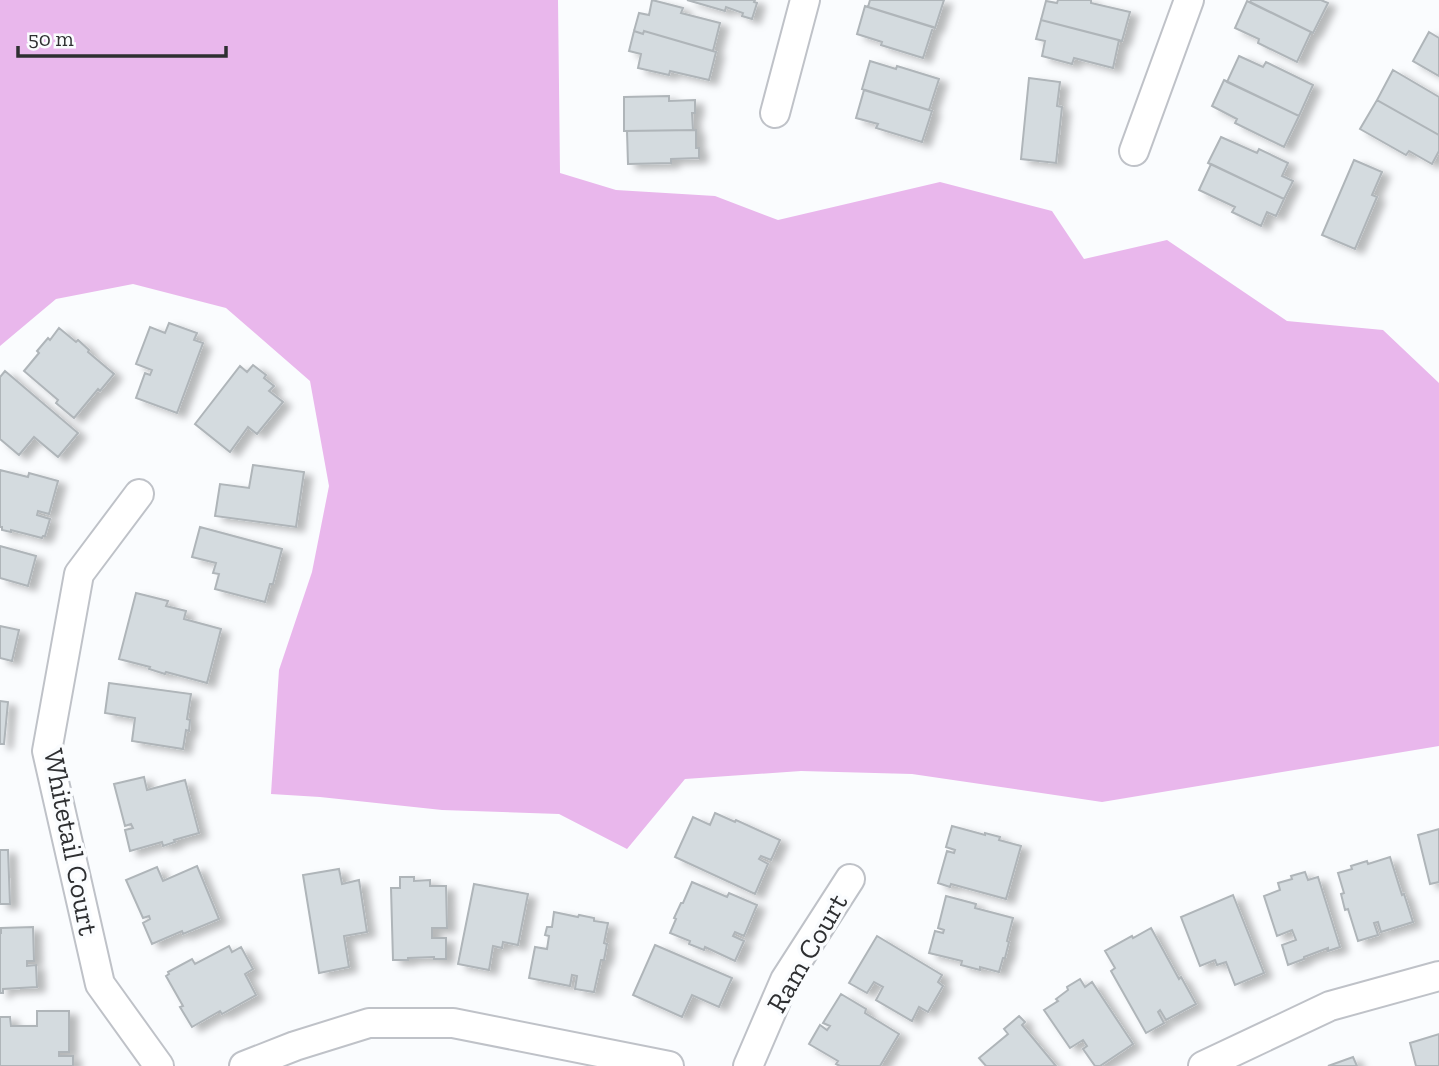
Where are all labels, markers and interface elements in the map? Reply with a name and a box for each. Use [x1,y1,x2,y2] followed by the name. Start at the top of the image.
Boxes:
[18,14,226,58] scale bar
[28,26,74,51] text: 50 m
[37,746,105,939] street label: Whitetail Court
[760,887,854,1018] street label: Ram Court

